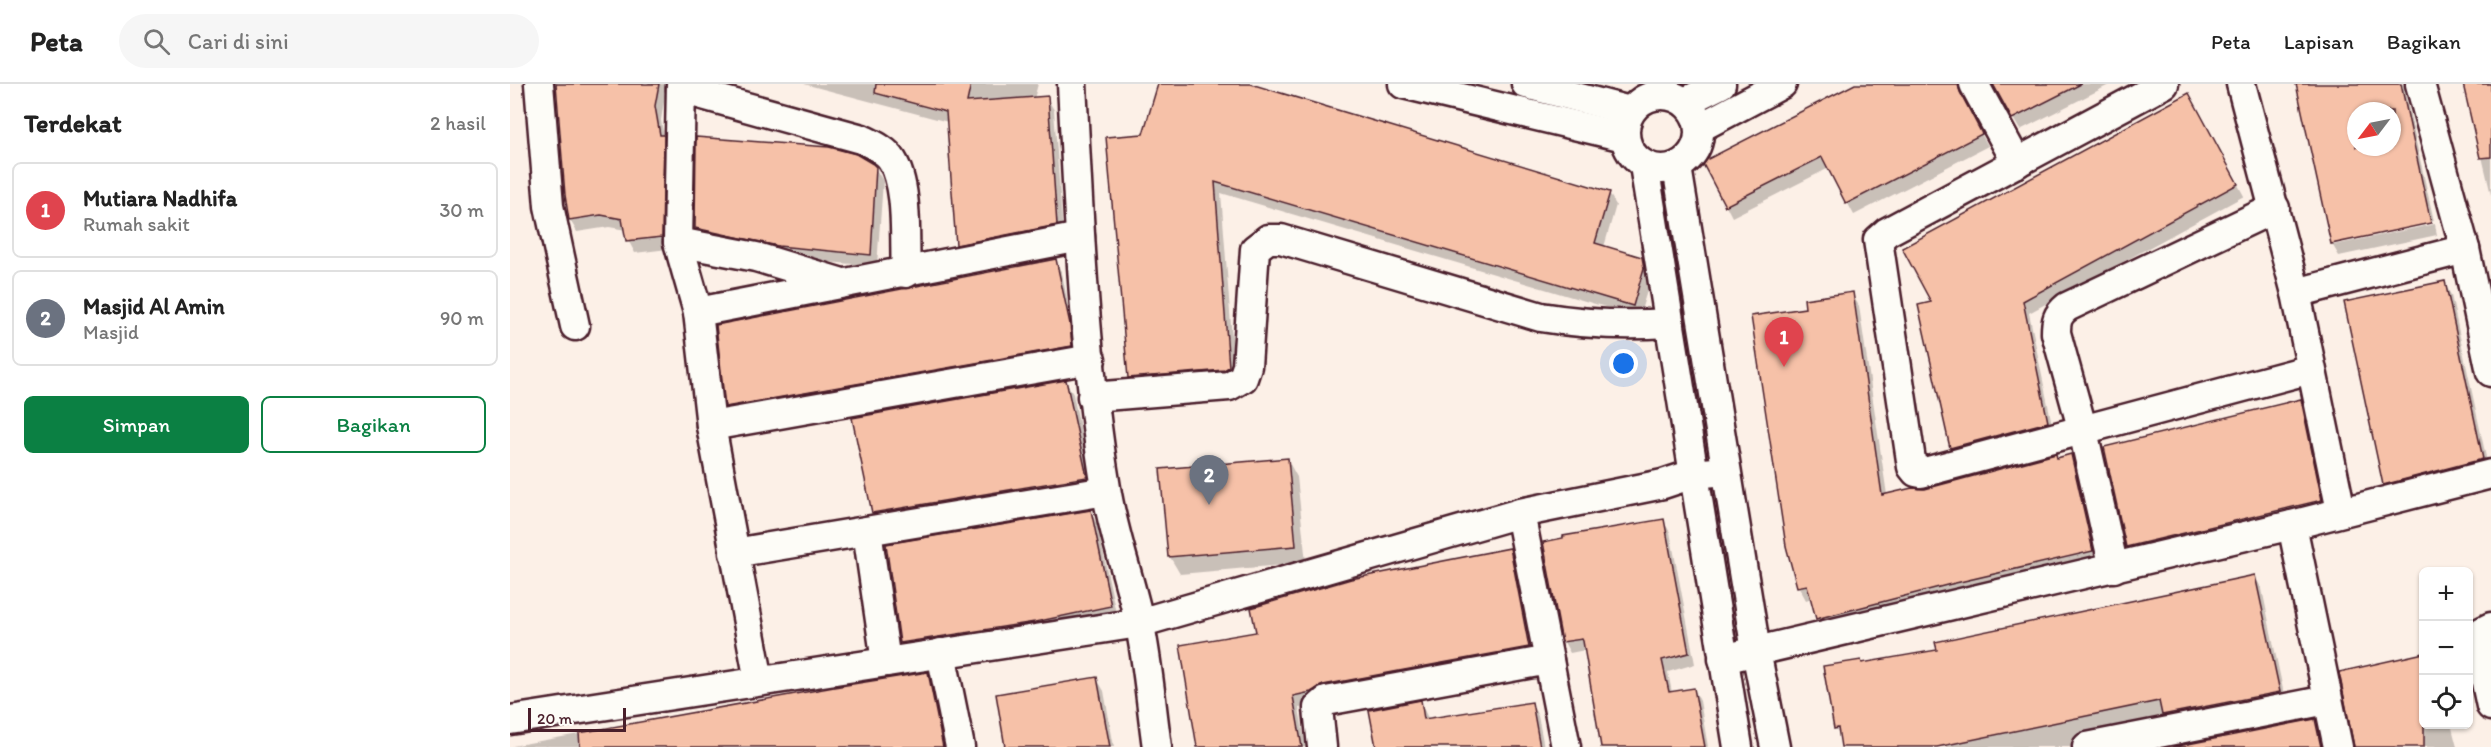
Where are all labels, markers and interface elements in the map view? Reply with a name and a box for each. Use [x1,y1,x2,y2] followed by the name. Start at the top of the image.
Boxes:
[119,14,539,68] search box
[30,24,83,58] text: Peta
[140,25,173,58] icon: search
[188,28,289,55] text: Cari di sini
[2211,29,2251,54] text: Peta
[2284,29,2354,54] text: Lapisan
[2387,29,2461,54] text: Bagikan
[2347,102,2401,156] north arrow
[24,107,122,139] text: Terdekat
[430,111,486,135] text: 2 hasil
[83,185,237,212] text: Mutiara Nadhifa
[41,198,50,222] text: 1
[439,198,484,222] text: 30 m
[83,212,190,236] text: Rumah sakit
[83,293,225,320] text: Masjid Al Amin
[40,306,51,330] text: 2
[440,306,484,330] text: 90 m
[1764,318,1804,367] pin: 1
[83,320,139,344] text: Masjid
[1609,349,1638,378] your location
[24,396,249,453] button: Simpan
[261,396,486,453] button: Bagikan
[1190,456,1228,505] pin: 2
[2419,567,2473,729] map controls
[2419,567,2473,621] button: +
[2419,621,2473,675] button: −
[2419,675,2473,729] button: locate
[528,705,626,732] scale bar
[537,709,572,728] text: 20 m

